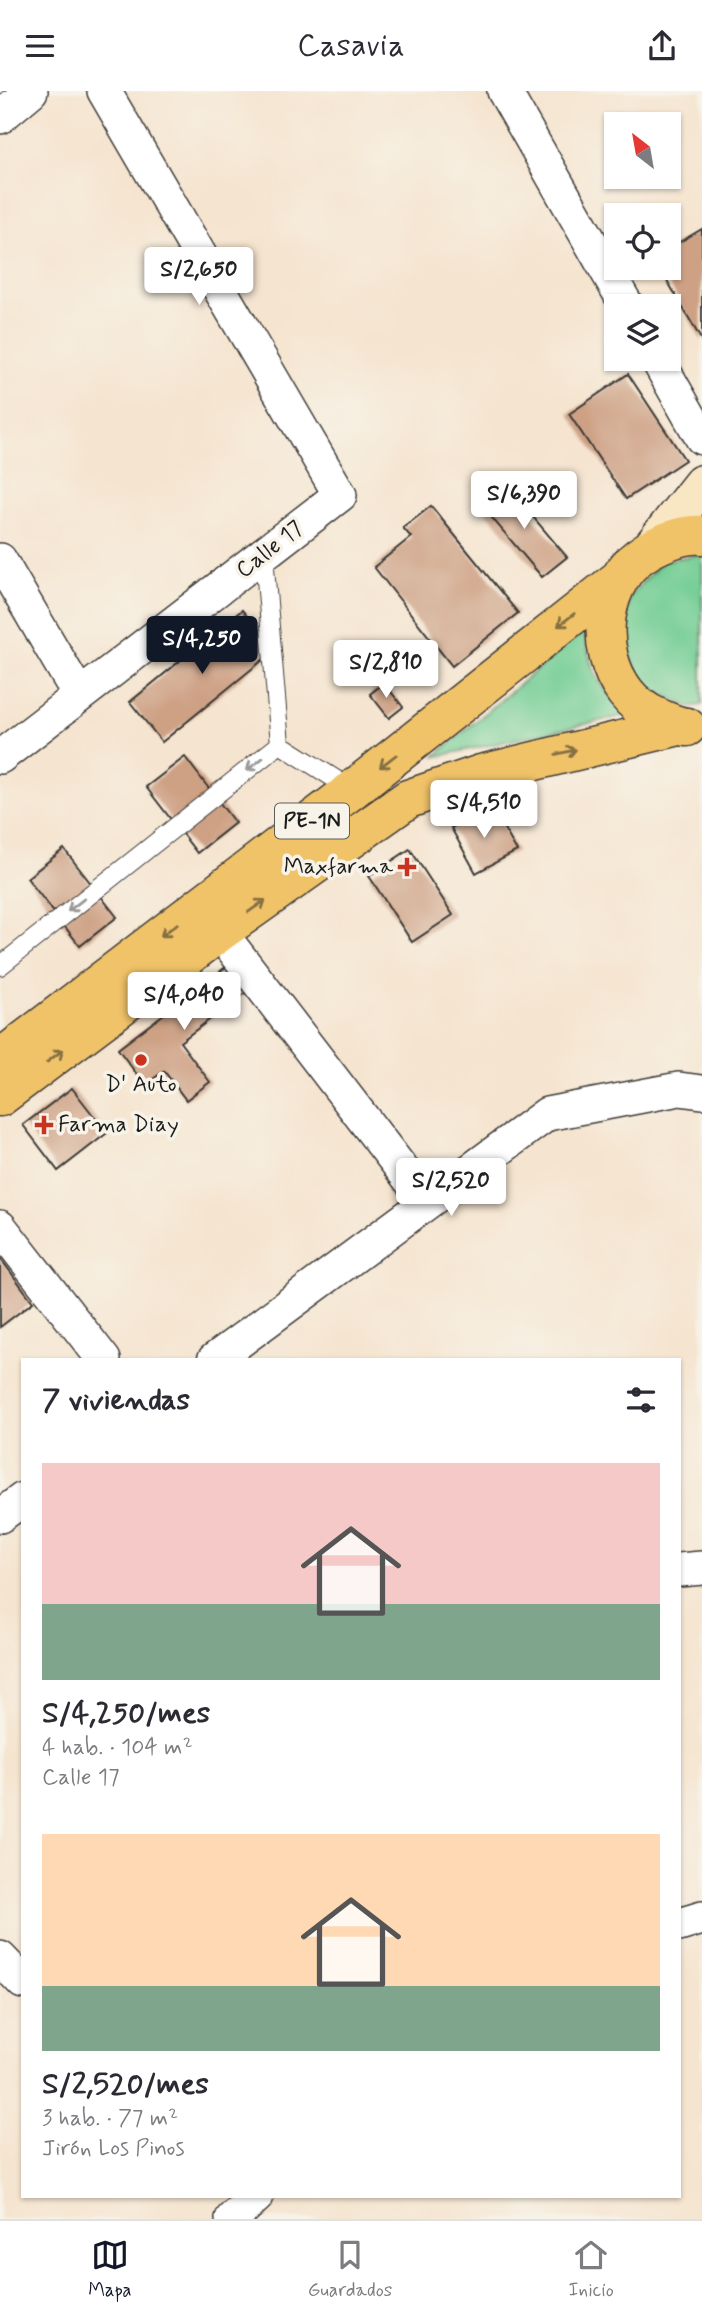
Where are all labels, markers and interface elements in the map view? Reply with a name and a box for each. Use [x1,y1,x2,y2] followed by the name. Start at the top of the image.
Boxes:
[297,25,405,67] text: Casavia
[21,27,59,65] icon: menu
[643,27,681,65] icon: share
[604,112,681,189] north arrow
[604,112,681,371] map controls
[604,203,681,280] button: locate
[134,247,264,307] pin: S/2,650
[160,255,238,285] text: S/2,650
[604,294,681,371] button: layers
[459,471,589,531] pin: S/6,390
[487,479,561,509] text: S/6,390
[230,514,310,586] street label: Calle 17
[558,612,576,628] one-way arrow
[137,617,267,676] pin: S/4,250
[163,624,241,654] text: S/4,250
[321,641,451,700] pin: S/2,810
[349,648,423,678] text: S/2,810
[554,745,577,759] one-way arrow
[379,754,397,769] one-way arrow
[246,757,264,772] one-way arrow
[419,781,549,840] pin: S/4,510
[446,788,522,818] text: S/4,510
[275,803,349,839] road number: PE-1N
[284,852,393,882] place label: Maxfarma
[399,859,415,875] marker: Maxfarma
[68,898,86,913] one-way arrow
[247,899,266,913] one-way arrow
[160,923,179,937] one-way arrow
[119,972,249,1032] pin: S/4,040
[144,980,224,1010] text: S/4,040
[45,1049,64,1063] one-way arrow
[133,1052,149,1068] marker: D' Auto
[105,1070,177,1100] place label: D' Auto
[58,1110,179,1140] place label: Farma Diay
[36,1117,52,1133] marker: Farma Diay
[386,1159,516,1218] pin: S/2,520
[412,1166,490,1196] text: S/2,520
[42,1381,190,1420] text: 7 viviendas
[622,1381,660,1419] icon: filters
[288,1508,414,1634] icon: home
[42,1694,210,1733] text: S/4,250/mes
[42,1733,193,1763] text: 4 hab. · 104 m²
[42,1763,120,1793] text: Calle 17
[288,1879,414,2005] icon: home
[42,2065,209,2104] text: S/2,520/mes
[42,2104,178,2134] text: 3 hab. · 77 m²
[42,2134,185,2164] text: Jirón Los Pinos
[88,2236,131,2303] tab: Mapa
[308,2236,392,2303] tab: Guardados
[569,2236,614,2303] tab: Inicio

